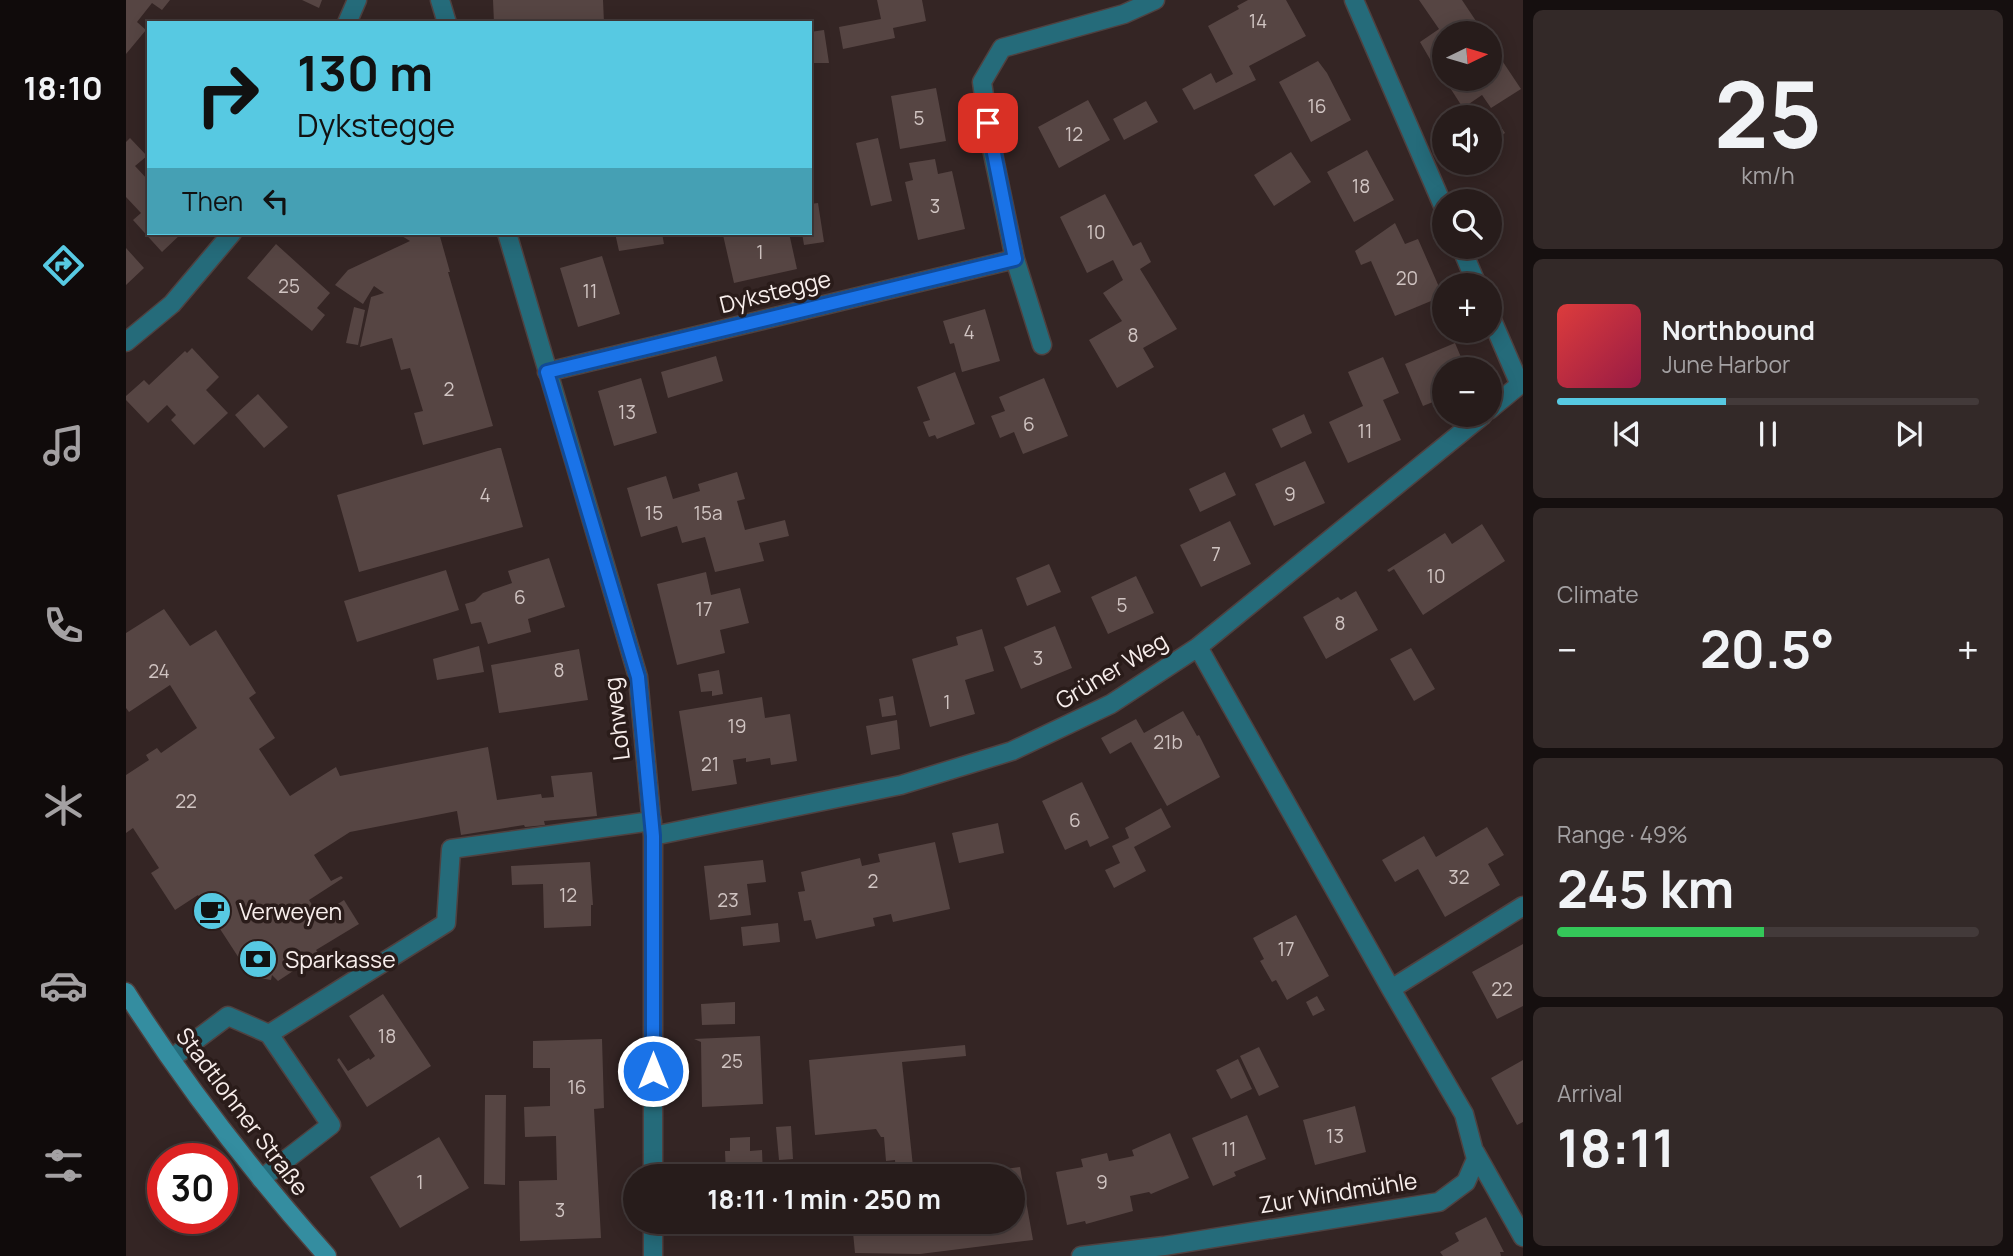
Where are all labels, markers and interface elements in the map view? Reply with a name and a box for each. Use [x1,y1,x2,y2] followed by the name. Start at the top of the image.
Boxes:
[1249,8,1267,34] house number: 14
[1432,21,1502,91] north arrow
[1432,21,1502,427] map controls
[297,39,433,106] text: 130 m
[182,49,273,140] icon: right
[1714,51,1822,175] text: 25
[23,66,103,110] text: 18:10
[958,93,1018,153] pin
[1307,93,1327,119] house number: 16
[297,103,455,147] text: Dykstegge
[969,104,1007,142] icon: arrive
[914,105,925,131] house number: 5
[1432,105,1502,175] button: sound
[1065,121,1083,147] house number: 12
[1741,159,1795,191] text: km/h
[1352,173,1370,199] house number: 18
[257,182,295,220] icon: left
[182,183,243,219] text: Then
[1432,189,1502,259] button: search
[930,193,940,219] house number: 3
[1086,219,1106,245] house number: 10
[756,239,764,265] house number: 1
[39,241,88,290] icon: directions
[716,262,834,320] street label: Dykstegge
[1396,265,1418,291] house number: 20
[278,273,300,299] house number: 25
[1432,273,1502,343] button: +
[583,278,597,304] house number: 11
[1662,312,1815,348] text: Northbound
[963,319,975,345] house number: 4
[1127,322,1139,348] house number: 8
[1662,348,1790,380] text: June Harbor
[1432,357,1502,427] button: −
[444,376,454,402] house number: 2
[618,399,636,425] house number: 13
[1023,411,1035,437] house number: 6
[1608,415,1646,453] icon: previous
[1749,415,1787,453] icon: pause
[1890,415,1928,453] icon: next
[1358,418,1372,444] house number: 11
[39,421,88,470] icon: music
[1284,481,1296,507] house number: 9
[479,482,491,508] house number: 4
[645,500,663,526] house number: 15
[694,500,722,526] house number: 15a
[1211,541,1221,567] house number: 7
[1426,563,1446,589] house number: 10
[1557,578,1639,610] text: Climate
[514,584,526,610] house number: 6
[1117,592,1128,618] house number: 5
[696,596,712,622] house number: 17
[39,601,88,650] icon: phone
[1334,610,1346,636] house number: 8
[1700,613,1835,684] text: 20.5°
[1557,623,1578,675] text: −
[1957,623,1979,675] text: +
[1049,624,1173,716] street label: Grüner Weg
[1033,645,1043,671] house number: 3
[553,657,565,683] house number: 8
[148,658,170,684] house number: 24
[595,676,637,762] street label: Lohweg
[943,689,951,715] house number: 1
[727,713,747,739] house number: 19
[1153,729,1183,755] house number: 21b
[701,751,719,777] house number: 21
[39,781,88,830] icon: climate
[175,788,197,814] house number: 22
[1069,807,1081,833] house number: 6
[1557,818,1688,850] text: Range · 49%
[1557,853,1734,924] text: 245 km
[1448,864,1470,890] house number: 32
[868,868,878,894] house number: 2
[559,882,577,908] house number: 12
[717,887,739,913] house number: 23
[191,890,233,932] cafe icon: Verweyen
[239,895,342,927] place label: Verweyen
[1278,936,1294,962] house number: 17
[237,938,279,980] bank icon: Sparkasse
[285,943,396,975] place label: Sparkasse
[39,961,88,1010] icon: car
[1491,976,1513,1002] house number: 22
[169,1020,317,1202] street label: Stadtlohner Straße
[378,1023,396,1049] house number: 18
[616,1034,690,1108] position arrow
[721,1048,743,1074] house number: 25
[567,1074,587,1100] house number: 16
[1557,1077,1623,1109] text: Arrival
[1557,1112,1675,1183] text: 18:11
[1326,1123,1344,1149] house number: 13
[1222,1136,1236,1162] house number: 11
[39,1141,88,1190] icon: filters
[147,1143,238,1234] speed limit sign: 30
[1256,1164,1420,1220] street label: Zur Windmühle
[416,1169,424,1195] house number: 1
[1096,1169,1108,1195] house number: 9
[707,1181,941,1217] text: 18:11 · 1 min · 250 m
[555,1197,565,1223] house number: 3

